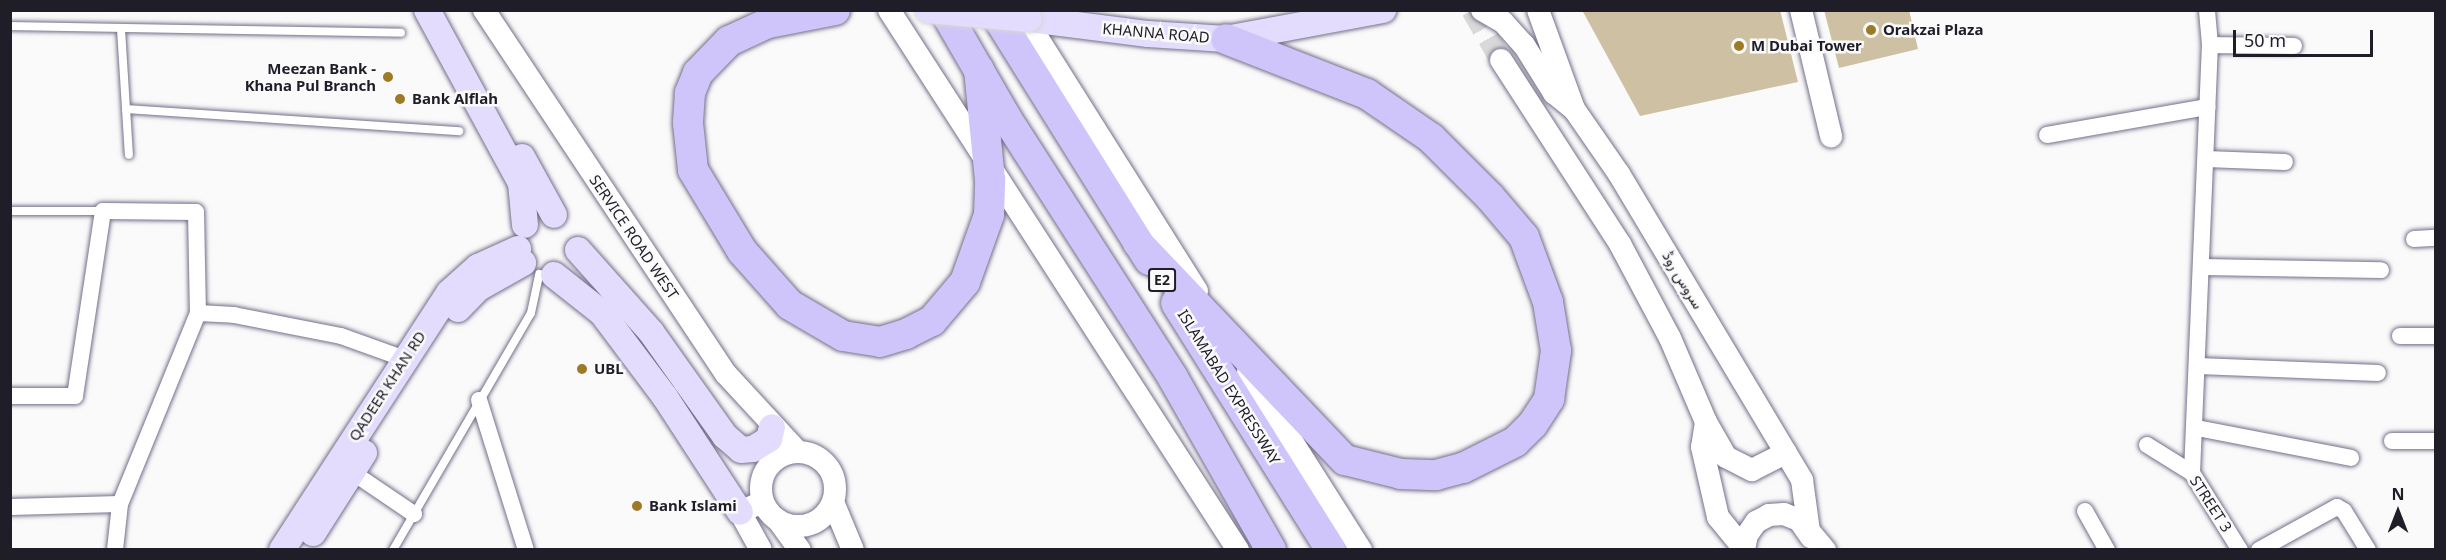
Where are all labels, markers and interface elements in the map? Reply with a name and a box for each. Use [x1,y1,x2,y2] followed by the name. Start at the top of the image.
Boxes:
[2236,18,2376,56] scale bar
[1102,19,1210,47] street label: KHANNA ROAD
[1883,21,1983,39] place label: Orakzai Plaza
[1864,23,1878,37] marker: Orakzai Plaza
[2244,28,2286,52] text: 50 m
[1751,37,1862,55] place label: M Dubai Tower
[1732,39,1746,53] marker: M Dubai Tower
[245,59,376,94] place label: Meezan Bank - Khana Pul Branch
[381,70,395,84] marker: Meezan Bank - Khana Pul Branch
[412,90,498,108] place label: Bank Alflah
[393,92,407,106] marker: Bank Alflah
[586,172,682,302] street label: SERVICE ROAD WEST
[1659,248,1707,312] street label: سروس روڈ
[1147,269,1177,291] road number: E2
[1174,306,1284,468] street label: ISLAMABAD EXPRESSWAY
[345,328,429,444] street label: QADEER KHAN RD
[594,360,624,378] place label: UBL
[575,362,589,376] marker: UBL
[2186,473,2236,535] street label: STREET 3
[2368,482,2428,542] north arrow
[2391,483,2405,505] text: N
[649,497,737,515] place label: Bank Islami
[630,499,644,513] marker: Bank Islami

